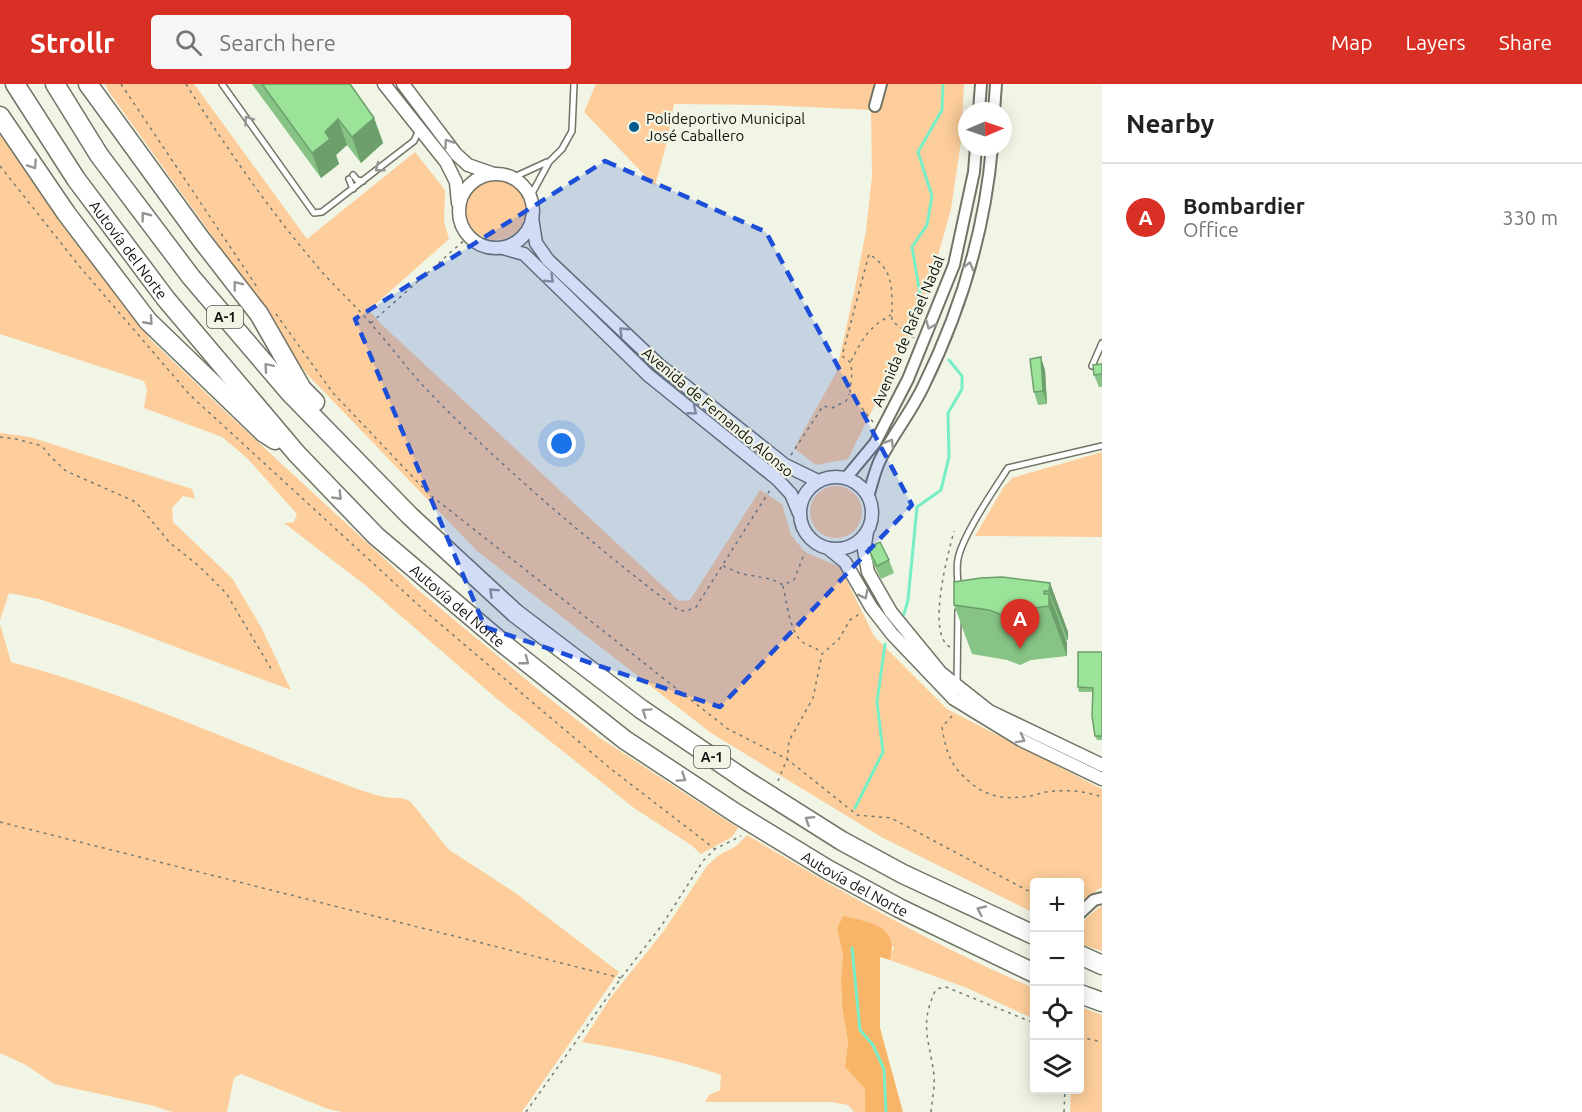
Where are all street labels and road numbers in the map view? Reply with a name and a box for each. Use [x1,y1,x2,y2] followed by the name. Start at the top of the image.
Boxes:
[86,197,171,302] street label: Autovía del Norte
[868,253,948,409] street label: Avenida de Rafael Nadal
[207,306,243,328] road number: A-1
[639,344,797,480] street label: Avenida de Fernando Alonso
[407,560,509,650] street label: Autovía del Norte
[694,746,730,768] road number: A-1
[799,847,911,920] street label: Autovía del Norte

